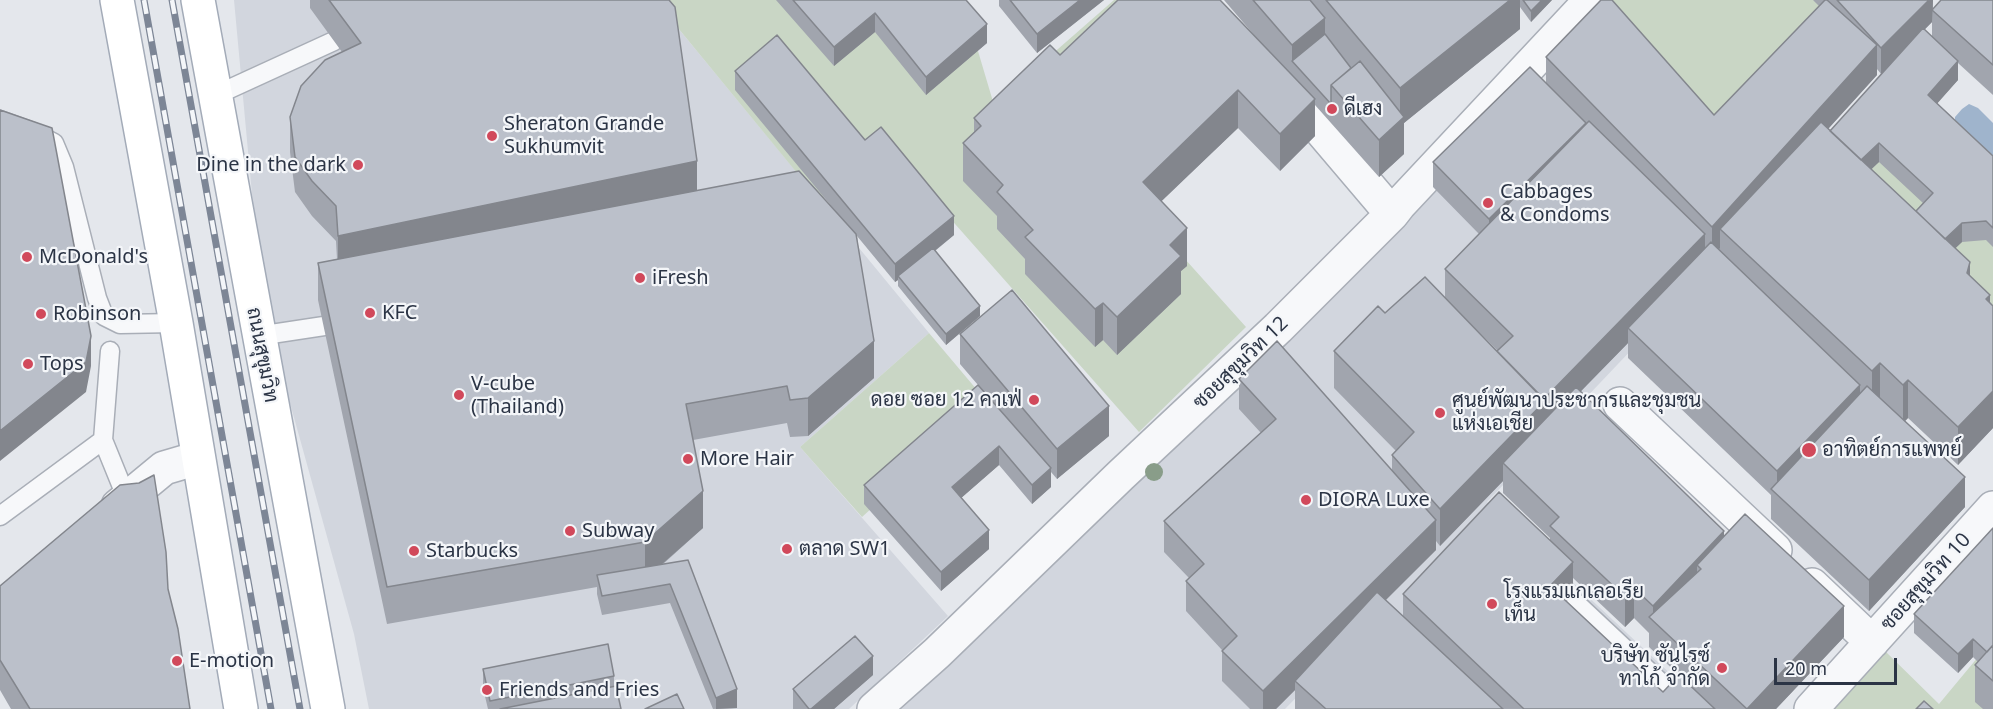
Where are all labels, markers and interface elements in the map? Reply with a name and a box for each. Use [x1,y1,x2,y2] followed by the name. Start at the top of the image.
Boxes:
[1344,97,1382,121] place label: ดีเฮง
[1325,102,1339,116] marker: ดีเฮง
[504,112,664,159] place label: Sheraton Grande Sukhumvit
[485,129,499,143] marker: Sheraton Grande Sukhumvit
[196,153,346,177] place label: Dine in the dark
[351,158,365,172] marker: Dine in the dark
[1500,180,1610,227] place label: Cabbages & Condoms
[1481,196,1495,210] marker: Cabbages & Condoms
[39,245,148,269] place label: McDonald's
[20,250,34,264] marker: McDonald's
[652,266,709,290] place label: iFresh
[633,271,647,285] marker: iFresh
[382,301,417,325] place label: KFC
[53,302,141,326] place label: Robinson
[241,305,283,405] street label: ถนนสุขุมวิท
[363,306,377,320] marker: KFC
[34,307,48,321] marker: Robinson
[1189,312,1293,414] street label: ซอยสุขุมวิท 12
[40,352,84,376] place label: Tops
[21,357,35,371] marker: Tops
[471,372,564,419] place label: V-cube (Thailand)
[452,388,466,402] marker: V-cube (Thailand)
[871,388,1022,412] place label: ดอย ซอย 12 คาเฟ่
[1452,389,1701,436] place label: ศูนย์พัฒนาประชากรและชุมชน แห่งเอเชีย
[1027,393,1041,407] marker: ดอย ซอย 12 คาเฟ่
[1433,406,1447,420] marker: ศูนย์พัฒนาประชากรและชุมชน แห่งเอเชีย
[1822,438,1962,462] place label: อาทิตย์การแพทย์
[1800,441,1818,459] marker: อาทิตย์การแพทย์
[700,447,794,471] place label: More Hair
[681,452,695,466] marker: More Hair
[1318,488,1430,512] place label: DIORA Luxe
[1299,493,1313,507] marker: DIORA Luxe
[582,519,654,543] place label: Subway
[563,524,577,538] marker: Subway
[1876,528,1976,636] street label: ซอยสุขุมวิท 10
[799,537,890,561] place label: ตลาด SW1
[426,539,518,563] place label: Starbucks
[780,542,794,556] marker: ตลาด SW1
[407,544,421,558] marker: Starbucks
[1504,580,1644,627] place label: โรงแรมแกเลอเรีย เท็น
[1485,597,1499,611] marker: โรงแรมแกเลอเรีย เท็น
[1601,644,1710,691] place label: บริษัท ซันไรซ์ ทาโก้ จำกัด
[1777,646,1900,684] scale bar
[189,649,274,673] place label: E-motion
[170,654,184,668] marker: E-motion
[1785,656,1827,680] text: 20 m
[1715,661,1729,675] marker: บริษัท ซันไรซ์ ทาโก้ จำกัด
[499,678,659,702] place label: Friends and Fries
[480,683,494,697] marker: Friends and Fries

